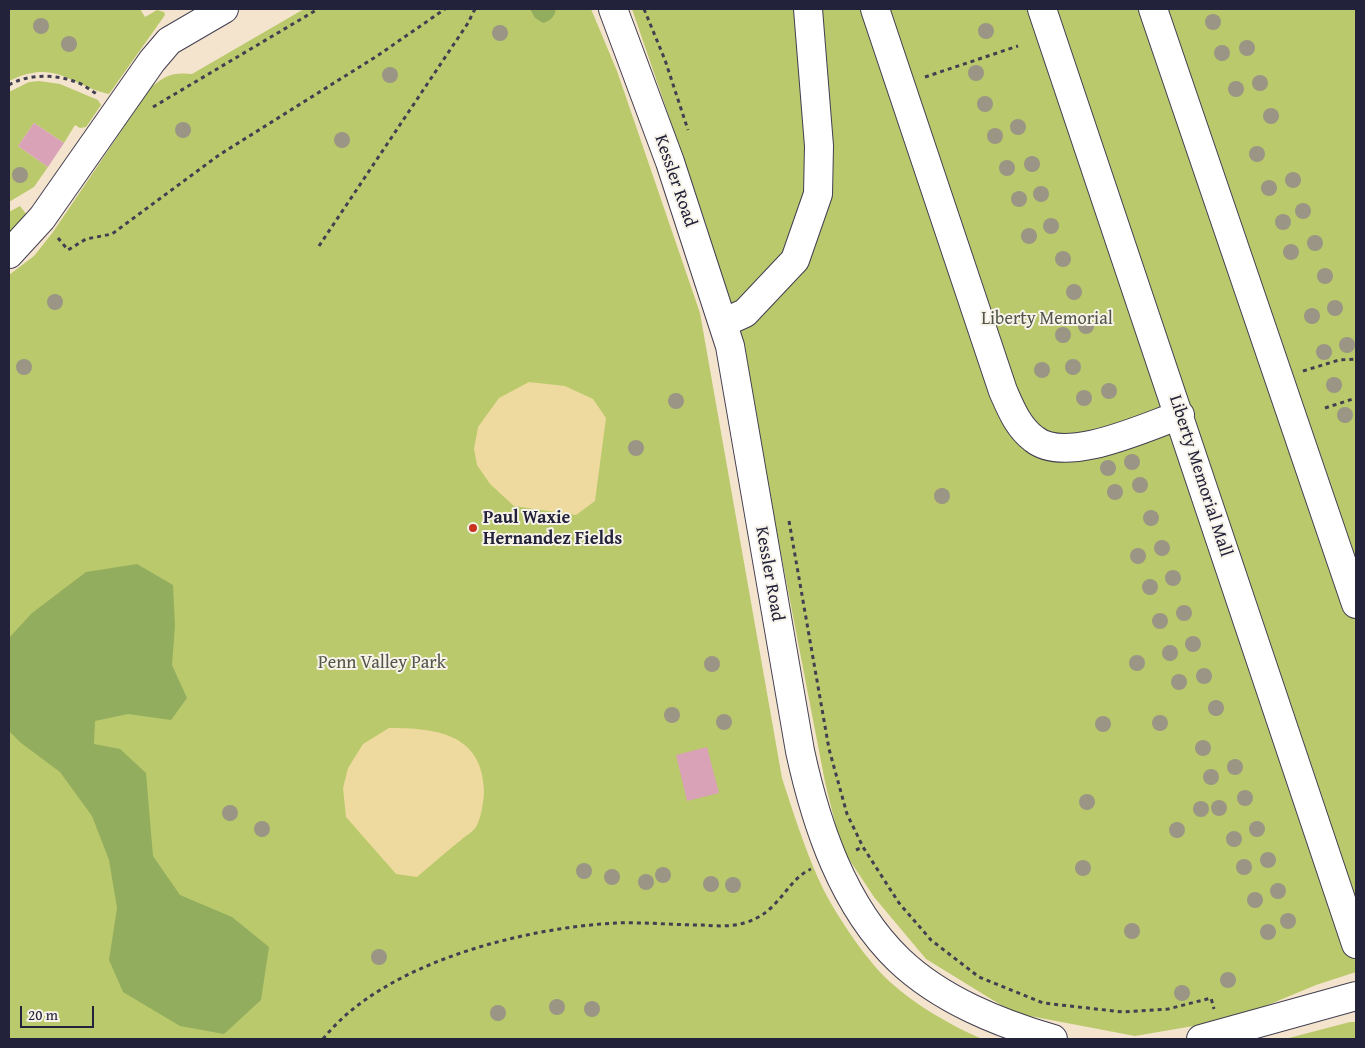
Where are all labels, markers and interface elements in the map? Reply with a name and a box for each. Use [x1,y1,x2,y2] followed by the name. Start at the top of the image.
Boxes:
[649,132,701,230] street label: Kessler Road
[981,308,1113,330] park label: Liberty Memorial
[1164,392,1236,560] street label: Liberty Memorial Mall
[483,507,622,550] place label: Paul Waxie Hernandez Fields
[467,522,479,534] marker: Paul Waxie Hernandez Fields
[750,525,788,623] street label: Kessler Road
[318,652,446,674] park label: Penn Valley Park
[22,996,96,1028] scale bar
[28,1004,58,1025] text: 20 m

